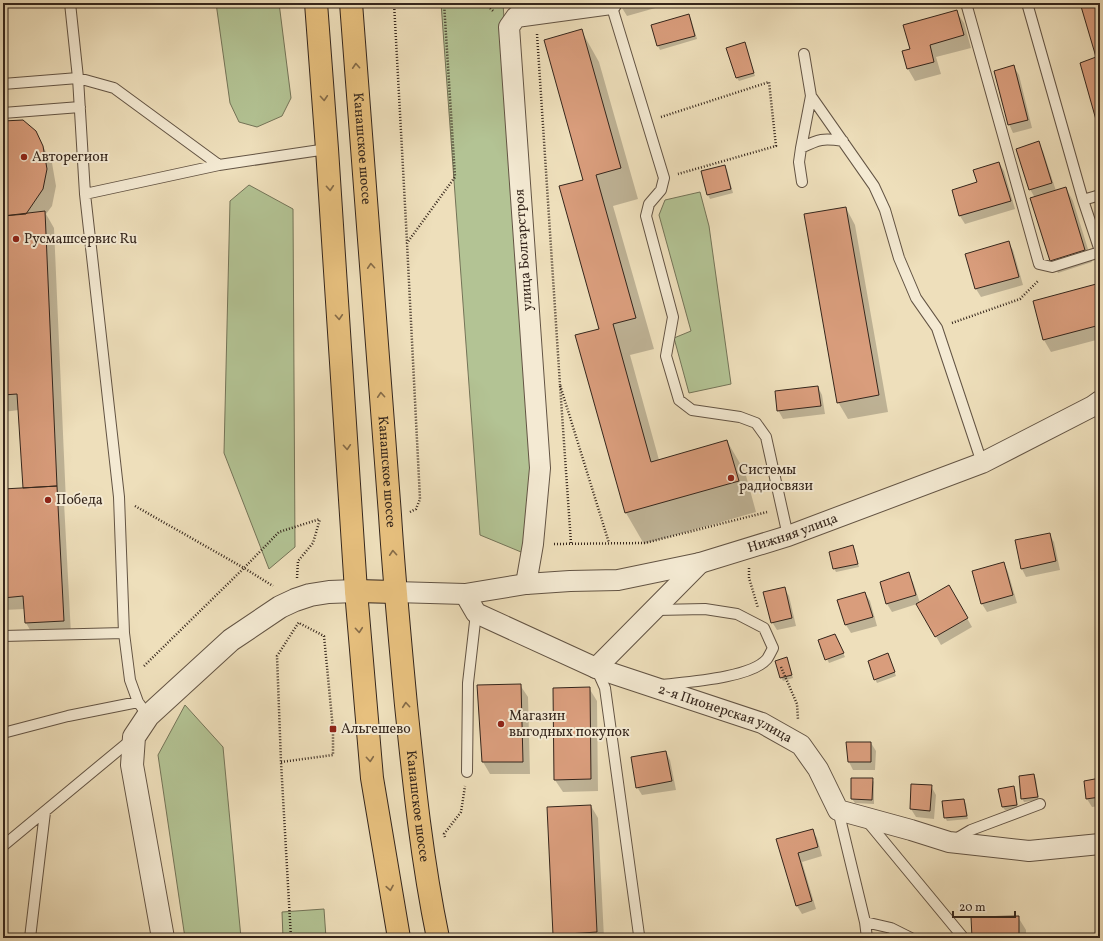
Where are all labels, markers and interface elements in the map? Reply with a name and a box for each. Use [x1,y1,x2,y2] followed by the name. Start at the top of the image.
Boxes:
[351,63,360,69] one-way arrow
[348,92,376,206] street label: Канашское шоссе
[319,95,328,101] one-way arrow
[32,148,109,167] place label: Авторегион
[19,152,29,162] marker: Авторегион
[325,185,334,191] one-way arrow
[510,188,538,312] street label: улица Болгарстроя
[24,230,137,249] place label: Русмашсервис Ru
[11,234,21,244] marker: Русмашсервис Ru
[367,263,376,269] one-way arrow
[334,314,343,320] one-way arrow
[377,392,386,398] one-way arrow
[373,415,400,529] street label: Канашское шоссе
[343,444,352,450] one-way arrow
[739,461,813,496] place label: Системы радиосвязи
[726,473,736,483] marker: Системы радиосвязи
[56,491,103,510] place label: Победа
[43,495,53,505] marker: Победа
[745,509,841,557] street label: Нижняя улица
[388,550,397,556] one-way arrow
[354,627,363,633] one-way arrow
[655,680,796,748] street label: 2-я Пионерская улица
[402,702,411,708] one-way arrow
[509,707,630,742] place label: Магазин выгодных покупок
[496,719,506,729] marker: Магазин выгодных покупок
[341,720,411,739] place label: Альгешево
[328,724,338,734] marker: Альгешево
[401,749,434,864] street label: Канашское шоссе
[365,756,374,762] one-way arrow
[385,884,394,891] one-way arrow
[953,893,1015,919] scale bar
[959,900,986,916] text: 20 m

